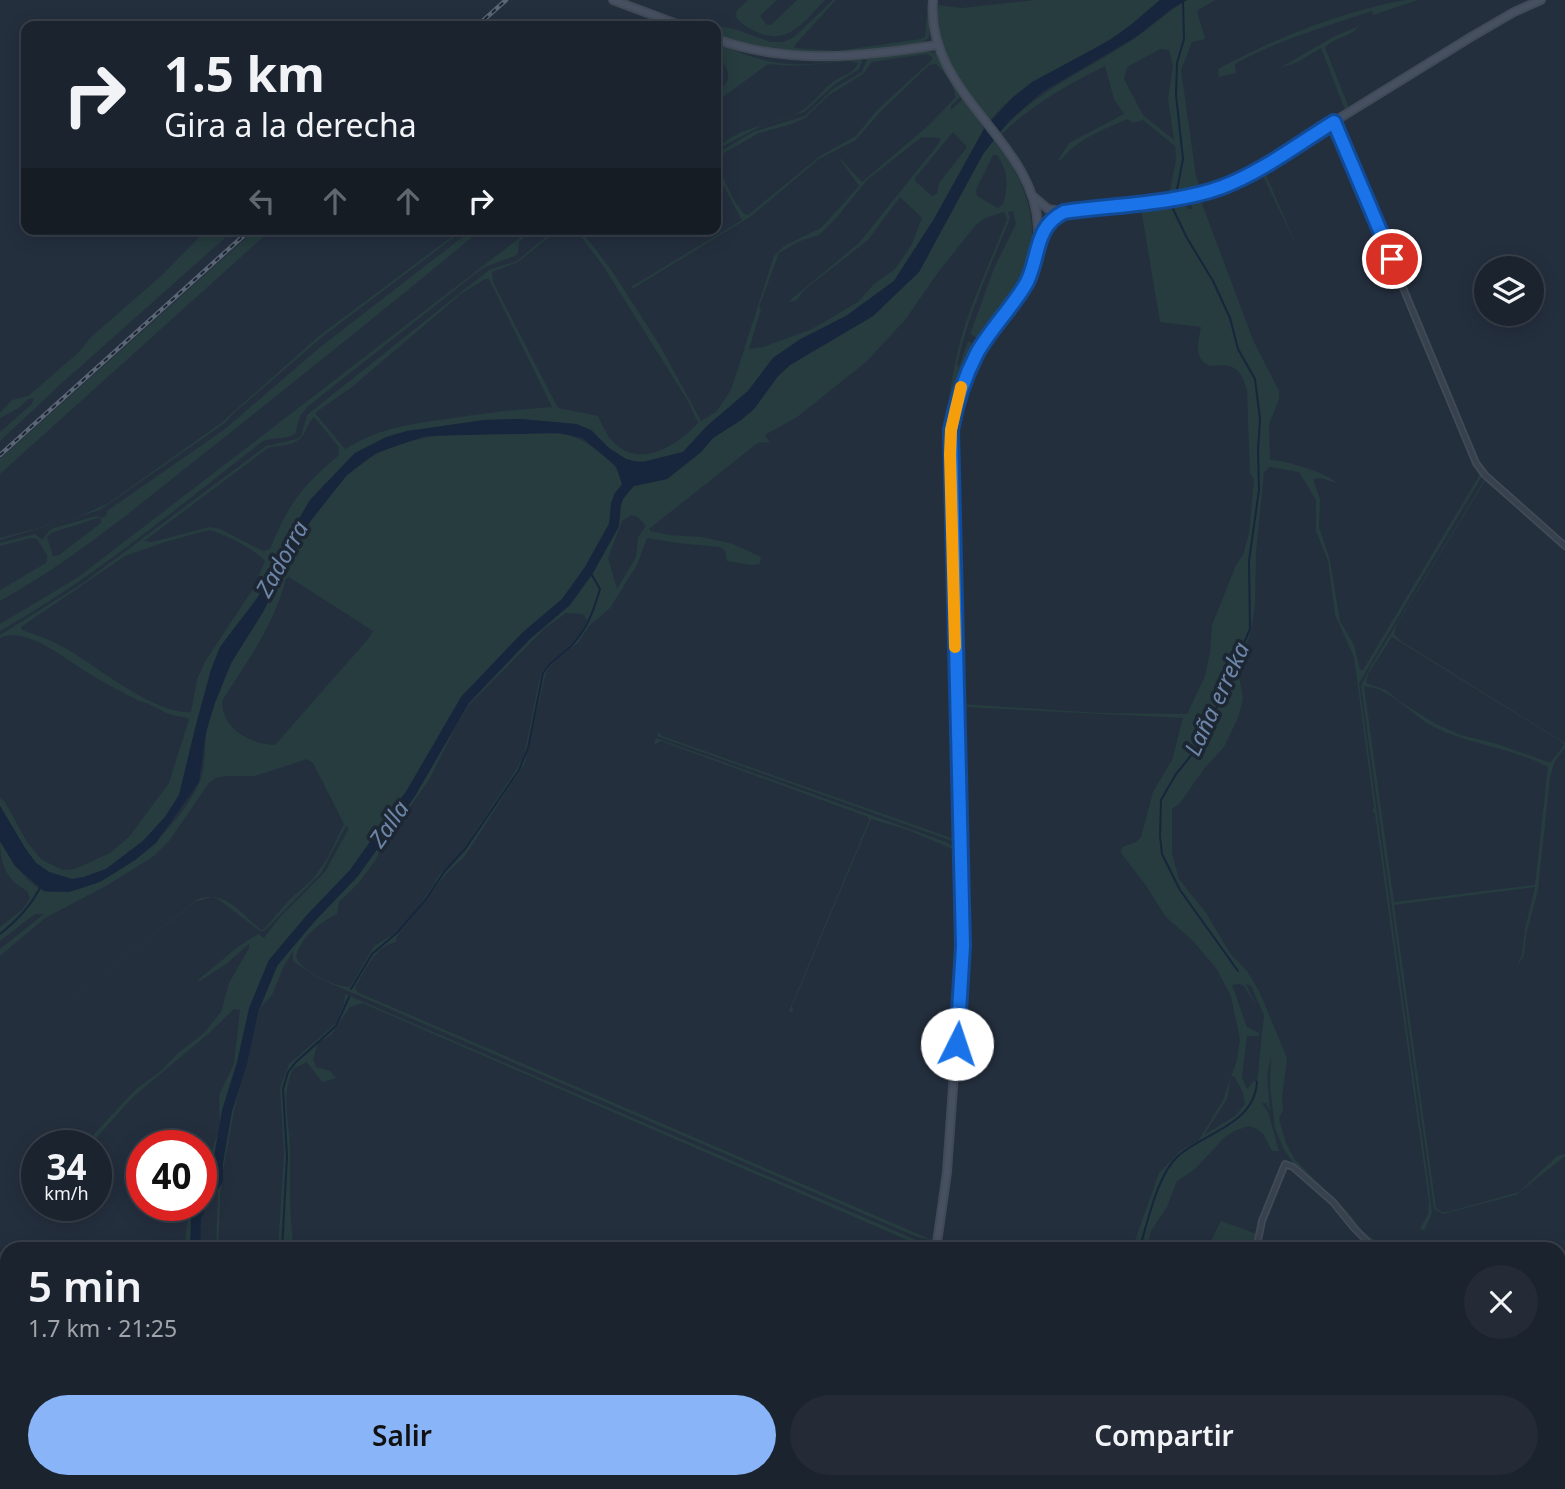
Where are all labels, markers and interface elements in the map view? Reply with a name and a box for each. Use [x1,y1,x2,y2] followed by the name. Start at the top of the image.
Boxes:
[164,40,325,106] text: 1.5 km
[49,49,140,140] icon: right
[164,103,417,146] text: Gira a la derecha
[243,182,281,220] icon: left
[316,182,354,220] icon: ahead
[389,182,427,220] icon: ahead
[462,182,500,220] icon: right
[1362,229,1422,289] pin
[1373,240,1411,278] icon: arrive
[1474,256,1544,326] map controls
[1474,256,1544,326] button: layers
[247,515,315,603] water label: Zadorra
[1176,637,1256,760] water label: Laña erreka
[360,794,416,854] water label: Zalla
[920,1007,994,1081] position arrow
[126,1130,217,1221] speed limit sign: 40
[46,1143,87,1190] text: 34
[44,1181,89,1205] text: km/h
[28,1257,142,1314] text: 5 min
[1464,1265,1538,1339] button: close
[28,1312,177,1344] text: 1.7 km · 21:25
[28,1395,776,1475] button: Salir
[790,1395,1538,1475] button: Compartir

